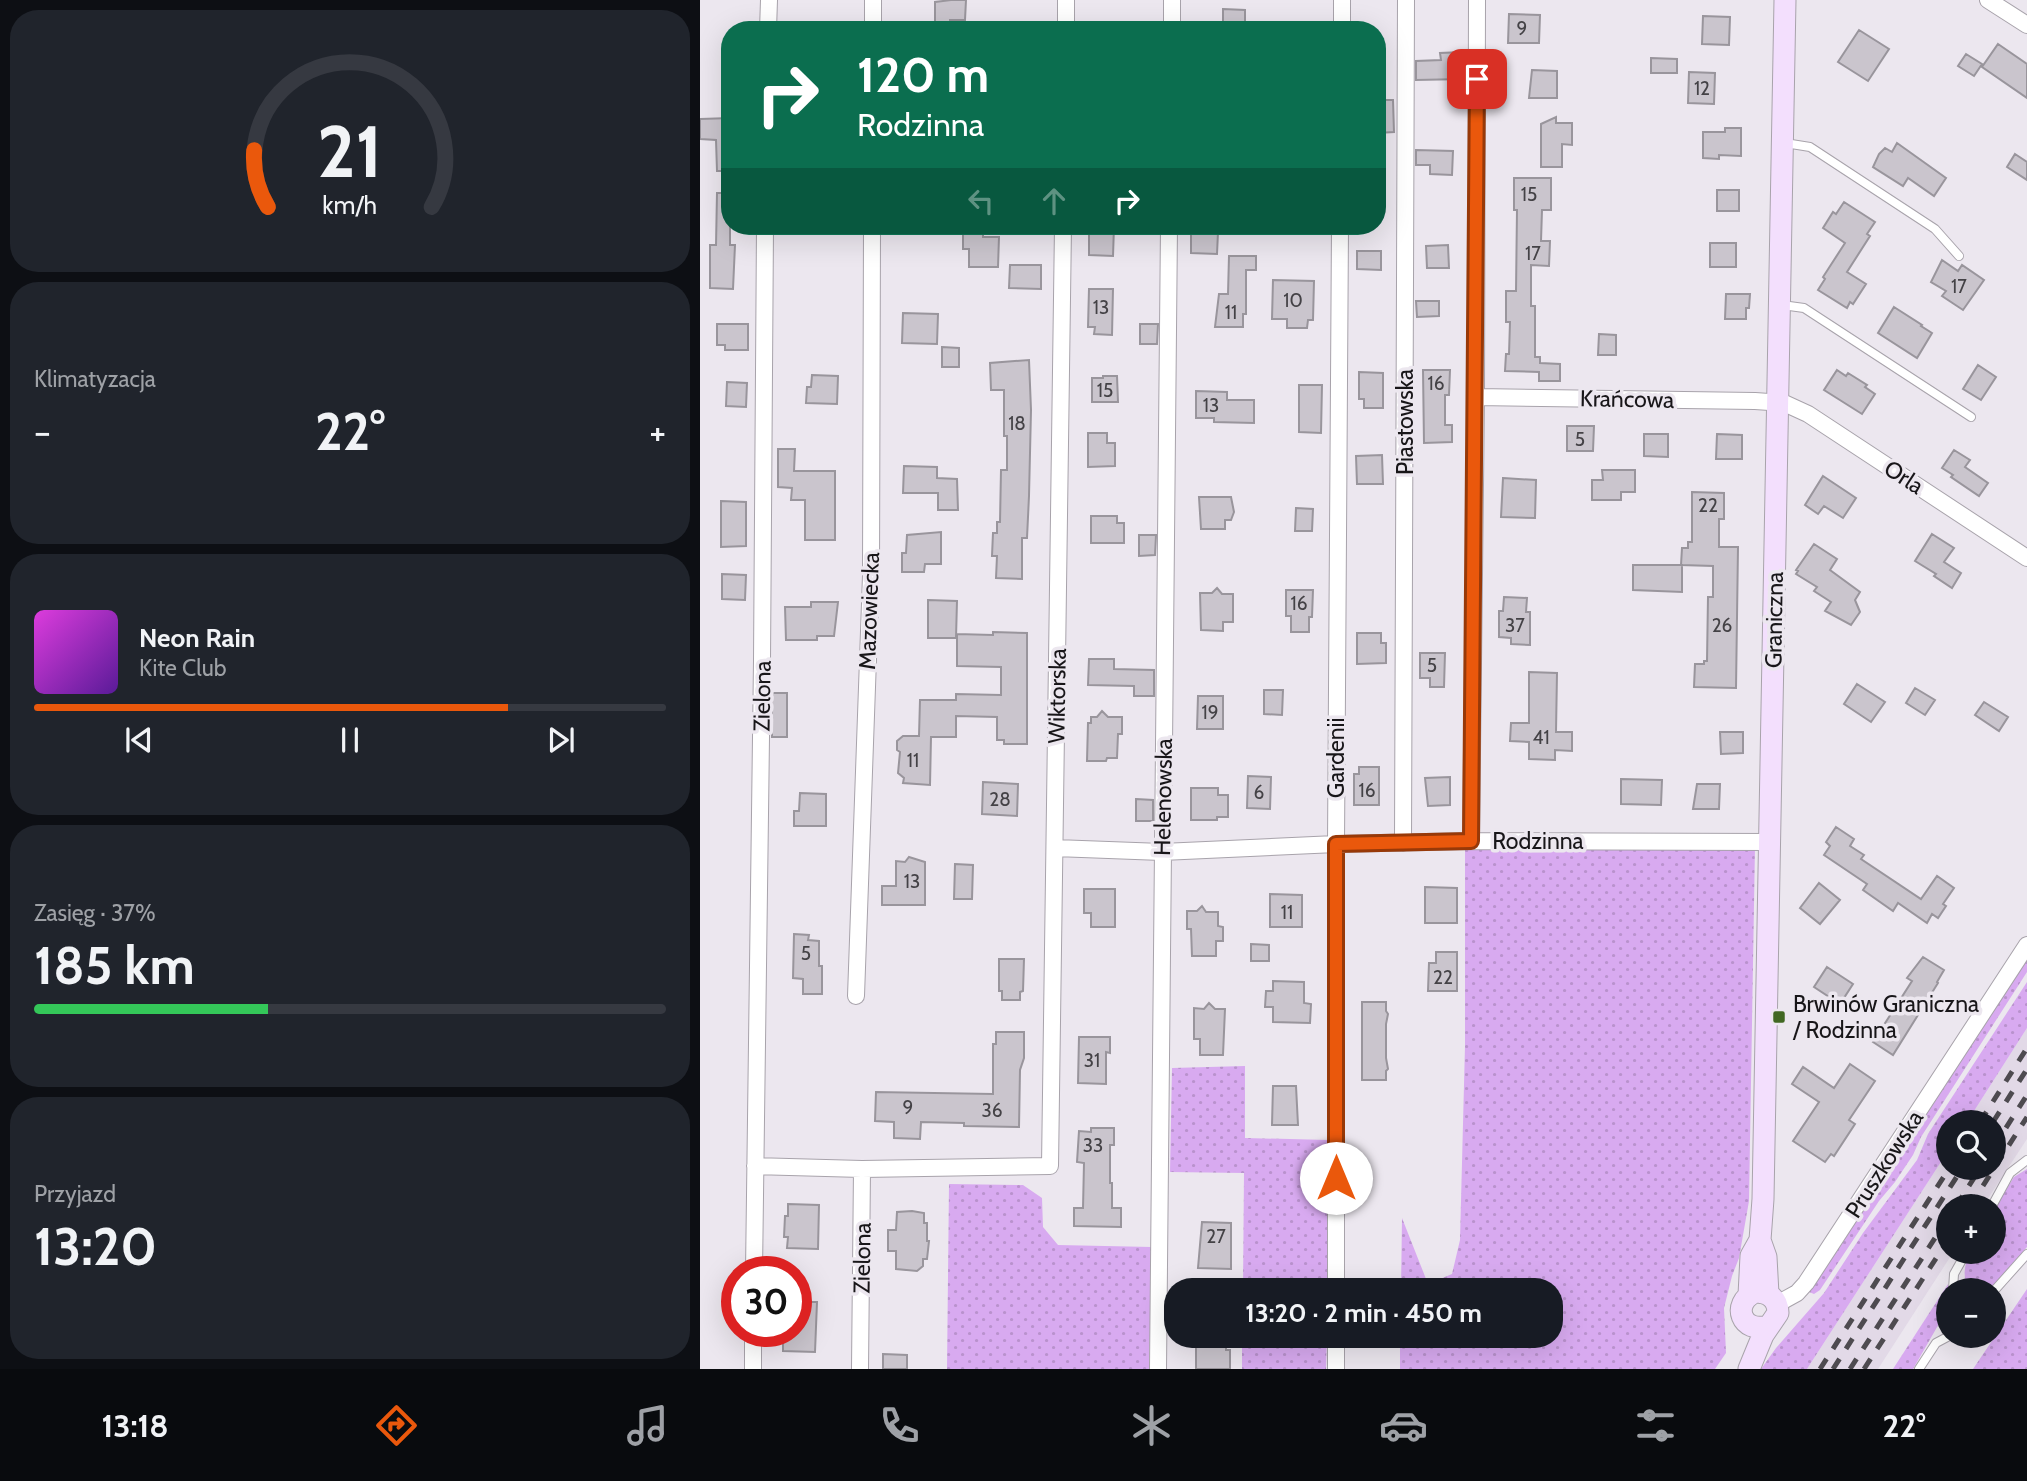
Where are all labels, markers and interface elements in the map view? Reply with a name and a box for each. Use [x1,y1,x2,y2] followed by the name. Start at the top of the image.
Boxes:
[1517,17,1527,40] house number: 9
[857,45,989,104] text: 120 m
[742,49,833,140] icon: right
[1447,49,1507,109] pin
[1458,60,1496,98] icon: arrive
[1694,77,1710,100] house number: 12
[857,105,984,144] text: Rodzinna
[317,107,383,195] text: 21
[962,182,1000,220] icon: left
[1035,182,1073,220] icon: ahead
[1108,182,1146,220] icon: right
[1521,183,1537,206] house number: 15
[323,190,377,220] text: km/h
[1525,242,1541,265] house number: 17
[1951,275,1967,298] house number: 17
[1283,289,1303,312] house number: 10
[1093,296,1109,319] house number: 13
[1225,301,1237,324] house number: 11
[34,365,156,393] text: Klimatyzacja
[1391,369,1419,475] street label: Piastowska
[1428,372,1445,395] house number: 16
[1097,379,1113,402] house number: 15
[1580,384,1674,414] street label: Krańcowa
[1203,394,1219,417] house number: 13
[315,400,385,463] text: 22°
[34,408,51,455] text: −
[649,408,666,455] text: +
[1008,412,1026,435] house number: 18
[1575,428,1585,451] house number: 5
[1879,454,1929,500] street label: Orla
[1698,494,1718,517] house number: 22
[853,552,885,670] street label: Mazowiecka
[1759,572,1789,668] street label: Graniczna
[1291,592,1308,615] house number: 16
[1505,614,1525,637] house number: 37
[1712,614,1732,637] house number: 26
[139,622,255,654] text: Neon Rain
[1042,648,1072,744] street label: Wiktorska
[139,654,226,682] text: Kite Club
[1427,654,1437,677] house number: 5
[747,660,777,732] street label: Zielona
[1202,701,1219,724] house number: 19
[1322,718,1350,798] street label: Gardenii
[120,721,158,759] icon: previous
[331,721,369,759] icon: pause
[542,721,580,759] icon: next
[1532,726,1550,749] house number: 41
[1148,738,1178,856] street label: Helenowska
[907,749,919,772] house number: 11
[1359,779,1376,802] house number: 16
[1254,781,1264,804] house number: 6
[989,788,1011,811] house number: 28
[1492,827,1584,855] street label: Rodzinna
[904,870,920,893] house number: 13
[34,899,156,927] text: Zasięg · 37%
[1281,901,1293,924] house number: 11
[34,934,195,997] text: 185 km
[801,942,811,965] house number: 5
[1433,966,1453,989] house number: 22
[1792,990,1979,1044] place label: Brwinów Graniczna / Rodzinna
[1771,1009,1787,1025] marker: Brwinów Graniczna / Rodzinna
[1084,1049,1100,1072] house number: 31
[903,1096,913,1119] house number: 9
[981,1099,1003,1122] house number: 36
[1839,1105,1929,1223] street label: Pruszkowska
[1936,1110,2006,1348] map controls
[1936,1110,2006,1180] button: search
[1083,1134,1103,1157] house number: 33
[1299,1141,1373,1215] position arrow
[34,1180,116,1208] text: Przyjazd
[1936,1194,2006,1264] button: +
[34,1215,157,1278] text: 13:20
[847,1222,877,1294] street label: Zielona
[1206,1225,1226,1248] house number: 27
[721,1256,812,1347] speed limit sign: 30
[1936,1278,2006,1348] button: −
[1245,1297,1482,1329] text: 13:20 · 2 min · 450 m
[372,1401,421,1450] icon: directions
[623,1401,672,1450] icon: music
[875,1401,924,1450] icon: phone
[1127,1401,1176,1450] icon: climate
[1379,1401,1428,1450] icon: car
[1631,1401,1680,1450] icon: filters
[101,1406,169,1445] text: 13:18
[1882,1406,1926,1445] text: 22°

